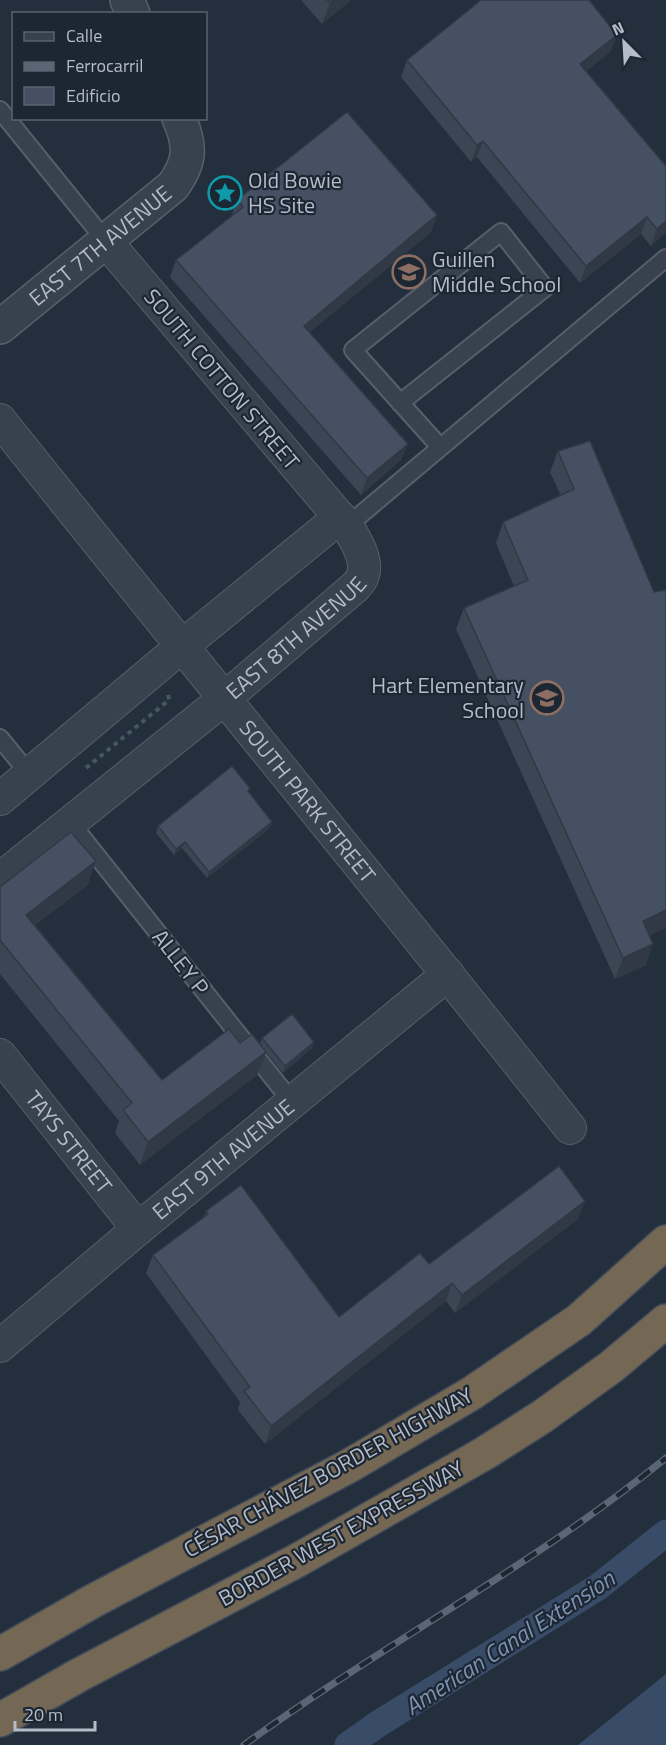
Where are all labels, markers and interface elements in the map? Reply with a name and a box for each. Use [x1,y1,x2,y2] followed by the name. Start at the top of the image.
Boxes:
[12,12,207,120] legend
[594,12,654,72] north arrow
[608,15,628,42] text: N
[66,22,102,49] text: Calle
[66,52,143,79] text: Ferrocarril
[66,82,120,109] text: Edificio
[248,163,342,222] place label: Old Bowie HS Site
[207,175,243,211] place icon: Old Bowie HS Site
[21,177,179,314] street label: EAST 7TH AVENUE
[432,242,561,301] place label: Guillen Middle School
[391,254,427,290] school or university icon: Guillen Middle School
[136,281,308,477] street label: SOUTH COTTON STREET
[218,569,375,707] street label: EAST 8TH AVENUE
[371,668,524,727] place label: Hart Elementary School
[529,680,565,716] school or university icon: Hart Elementary School
[231,712,385,891] street label: SOUTH PARK STREET
[144,922,218,1002] street label: ALLEY P
[17,1083,121,1201] street label: TAYS STREET
[144,1090,302,1228] street label: EAST 9TH AVENUE
[177,1378,479,1566] street label: CÉSAR CHÁVEZ BORDER HIGHWAY
[212,1451,470,1615] street label: BORDER WEST EXPRESSWAY
[397,1560,622,1724] water label: American Canal Extension
[15,1694,94,1732] scale bar
[24,1701,63,1728] text: 20 m

